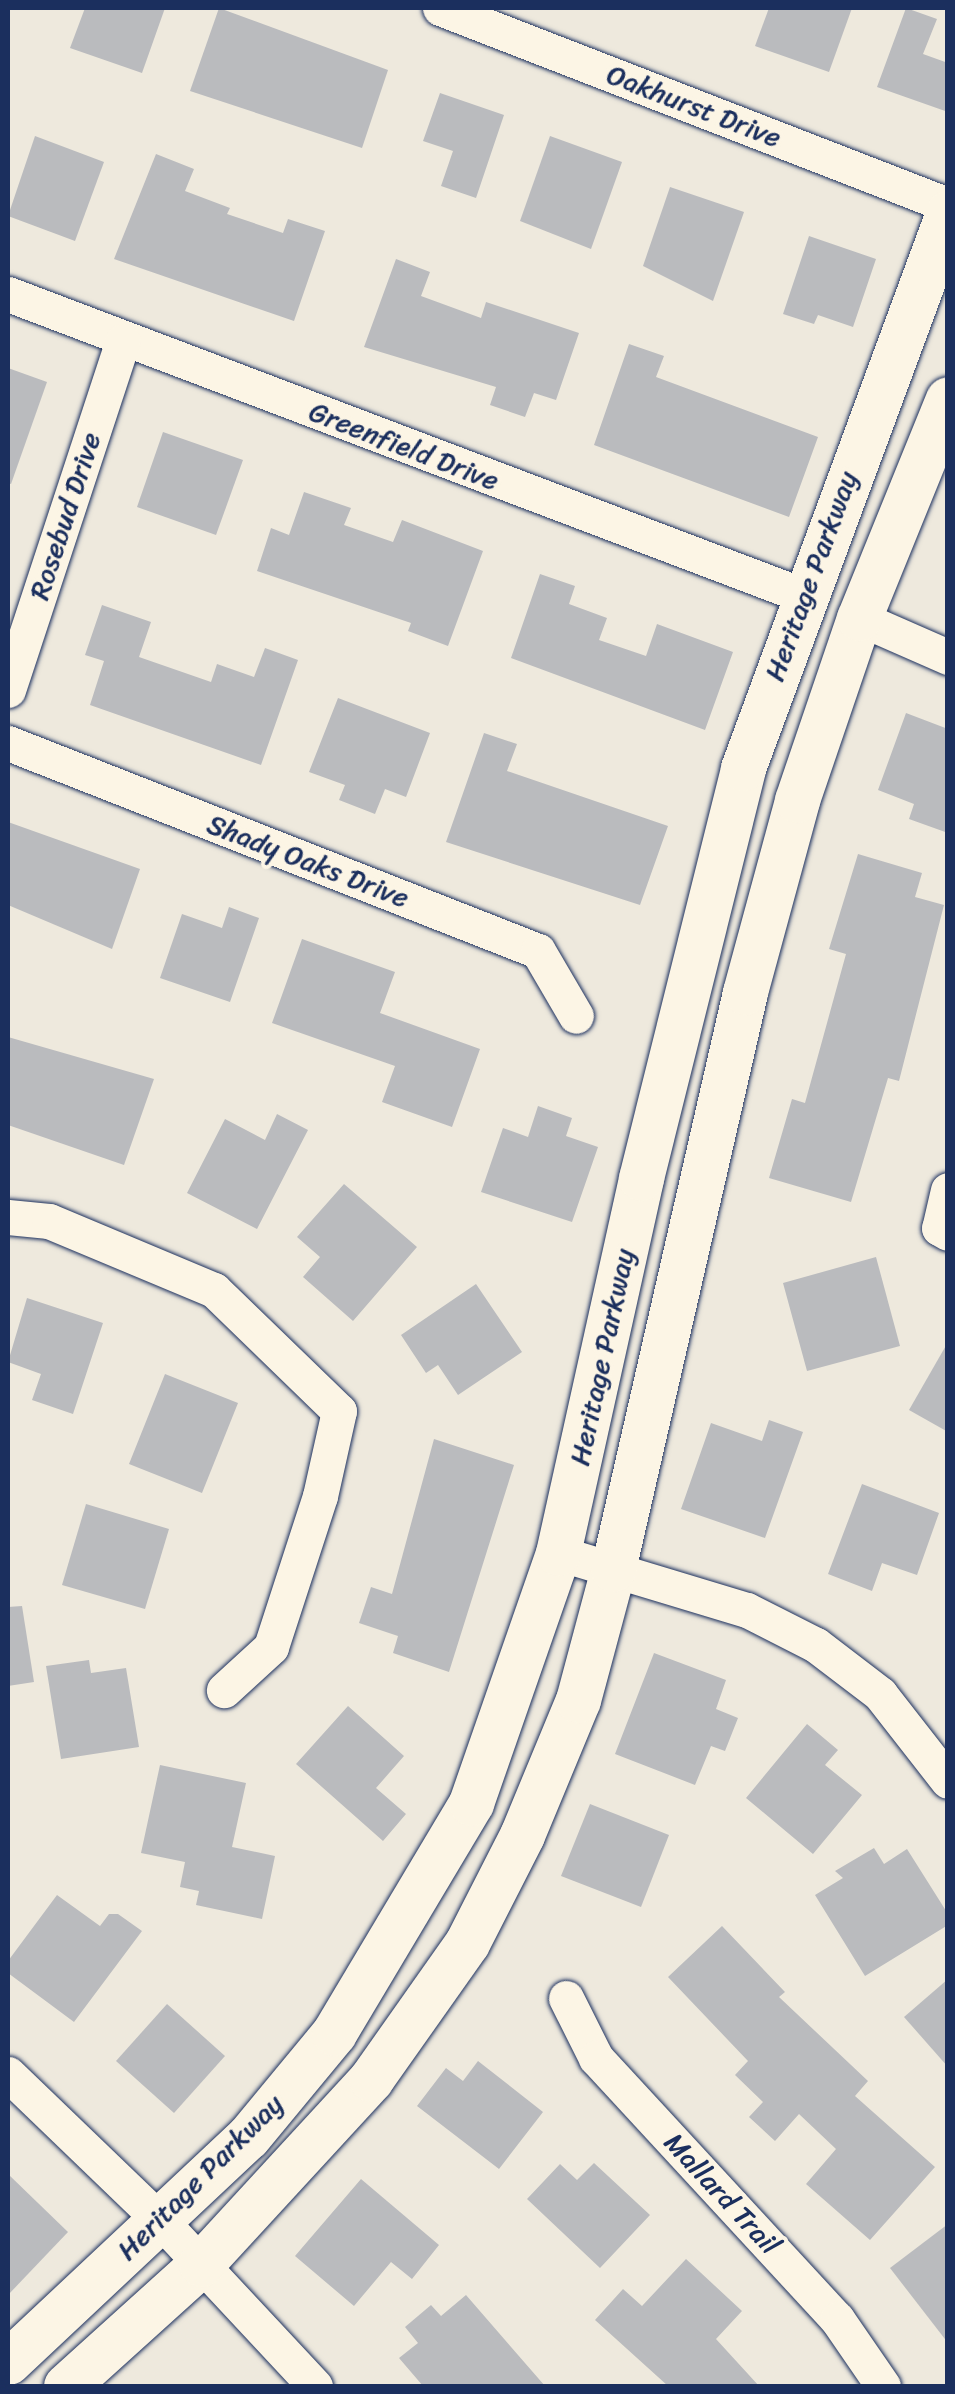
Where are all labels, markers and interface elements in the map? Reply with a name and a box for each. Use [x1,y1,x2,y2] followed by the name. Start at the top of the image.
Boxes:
[602,57,786,155] street label: Oakhurst Drive
[304,394,504,498] street label: Greenfield Drive
[22,428,108,604] street label: Rosebud Drive
[757,466,865,686] street label: Heritage Parkway
[202,807,414,915] street label: Shady Oaks Drive
[563,1245,641,1469] street label: Heritage Parkway
[110,2087,290,2267] street label: Heritage Parkway
[657,2126,787,2262] street label: Mallard Trail

